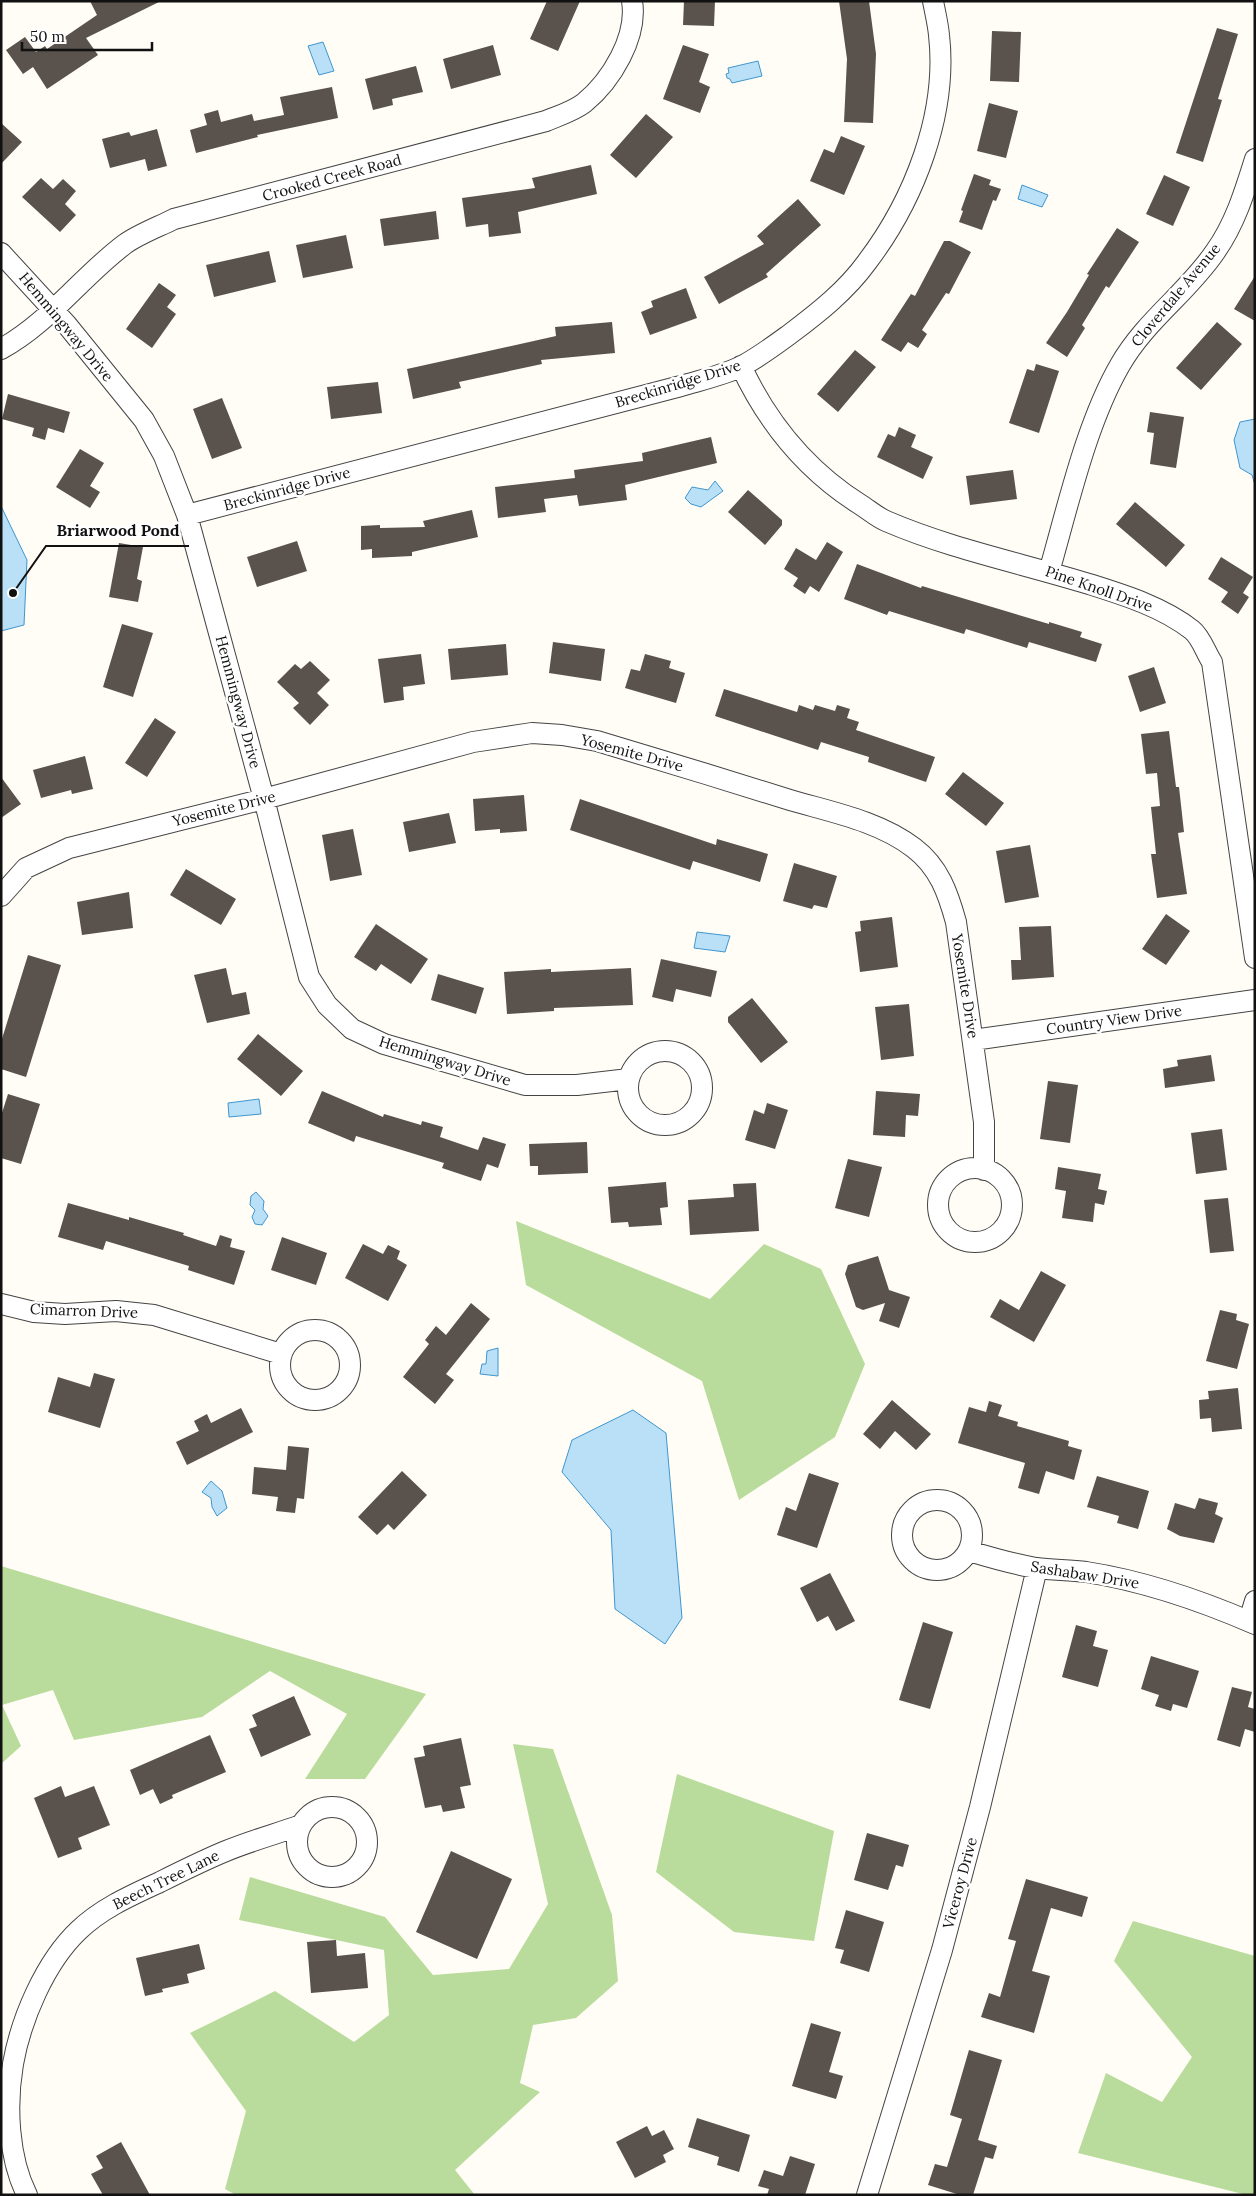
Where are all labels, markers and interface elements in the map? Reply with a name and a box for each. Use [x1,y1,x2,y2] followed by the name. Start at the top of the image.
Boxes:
[22,20,152,52] scale bar
[30,27,65,46] text: 50 m
[260,150,404,205] street label: Crooked Creek Road
[1127,239,1224,350] street label: Cloverdale Avenue
[15,268,118,385] street label: Hemmingway Drive
[613,355,743,412] street label: Breckinridge Drive
[221,462,352,515] street label: Breckinridge Drive
[46,515,189,546] callout: Briarwood Pond
[57,520,180,540] text: Briarwood Pond
[1043,561,1155,616] street label: Pine Knoll Drive
[212,633,265,770] street label: Hemmingway Drive
[578,729,686,775] street label: Yosemite Drive
[169,787,277,831] street label: Yosemite Drive
[948,931,983,1040] street label: Yosemite Drive
[1045,1001,1183,1038] street label: Country View Drive
[377,1031,513,1090] street label: Hemmingway Drive
[30,1299,138,1322] street label: Cimarron Drive
[1029,1557,1141,1592] street label: Sashabaw Drive
[938,1835,981,1932] street label: Viceroy Drive
[109,1846,222,1914] street label: Beech Tree Lane

